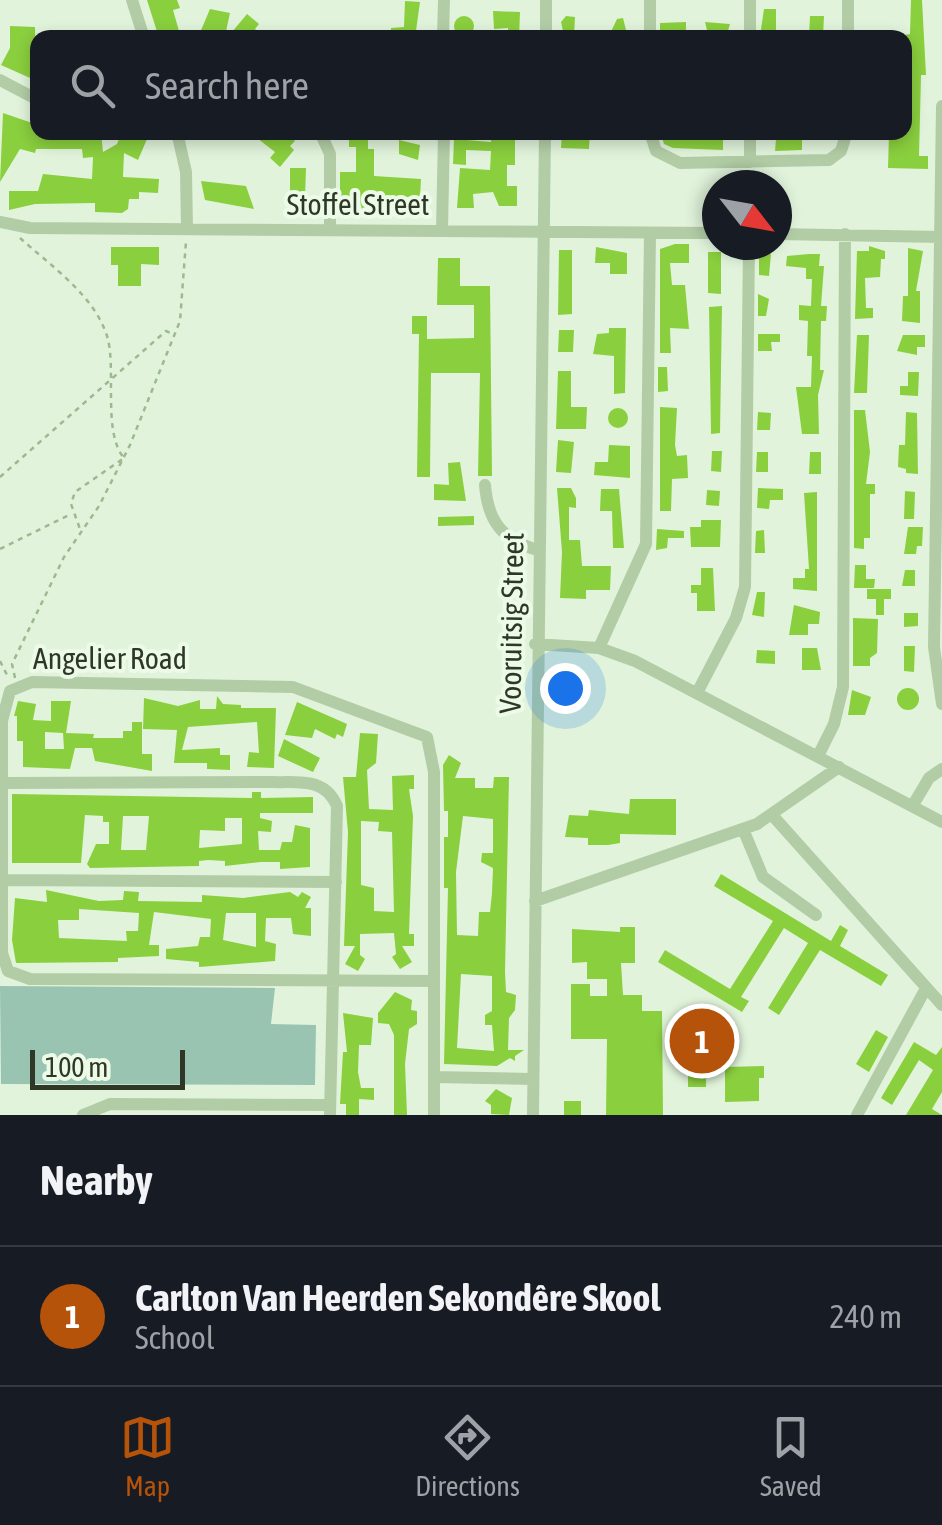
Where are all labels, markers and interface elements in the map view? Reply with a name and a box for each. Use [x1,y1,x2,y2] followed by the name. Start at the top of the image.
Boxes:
[30,30,912,140] search box
[65,58,120,113] icon: search
[145,64,309,107] text: Search here
[702,170,792,260] north arrow
[287,187,429,221] street label: Stoffel Street
[492,532,530,714] street label: Vooruitsig Street
[33,641,187,675] street label: Angelier Road
[540,663,591,714] your location
[670,1004,734,1078] pin: 1
[30,1045,185,1090] scale bar
[45,1051,108,1083] text: 100 m
[40,1156,153,1204] text: Nearby
[135,1276,661,1319] text: Carlton Van Heerden Sekondêre Skool
[65,1298,80,1335] text: 1
[829,1298,902,1335] text: 240 m
[135,1319,214,1356] text: School
[120,1410,175,1502] tab: Map
[415,1410,520,1502] tab: Directions
[760,1410,822,1502] tab: Saved

